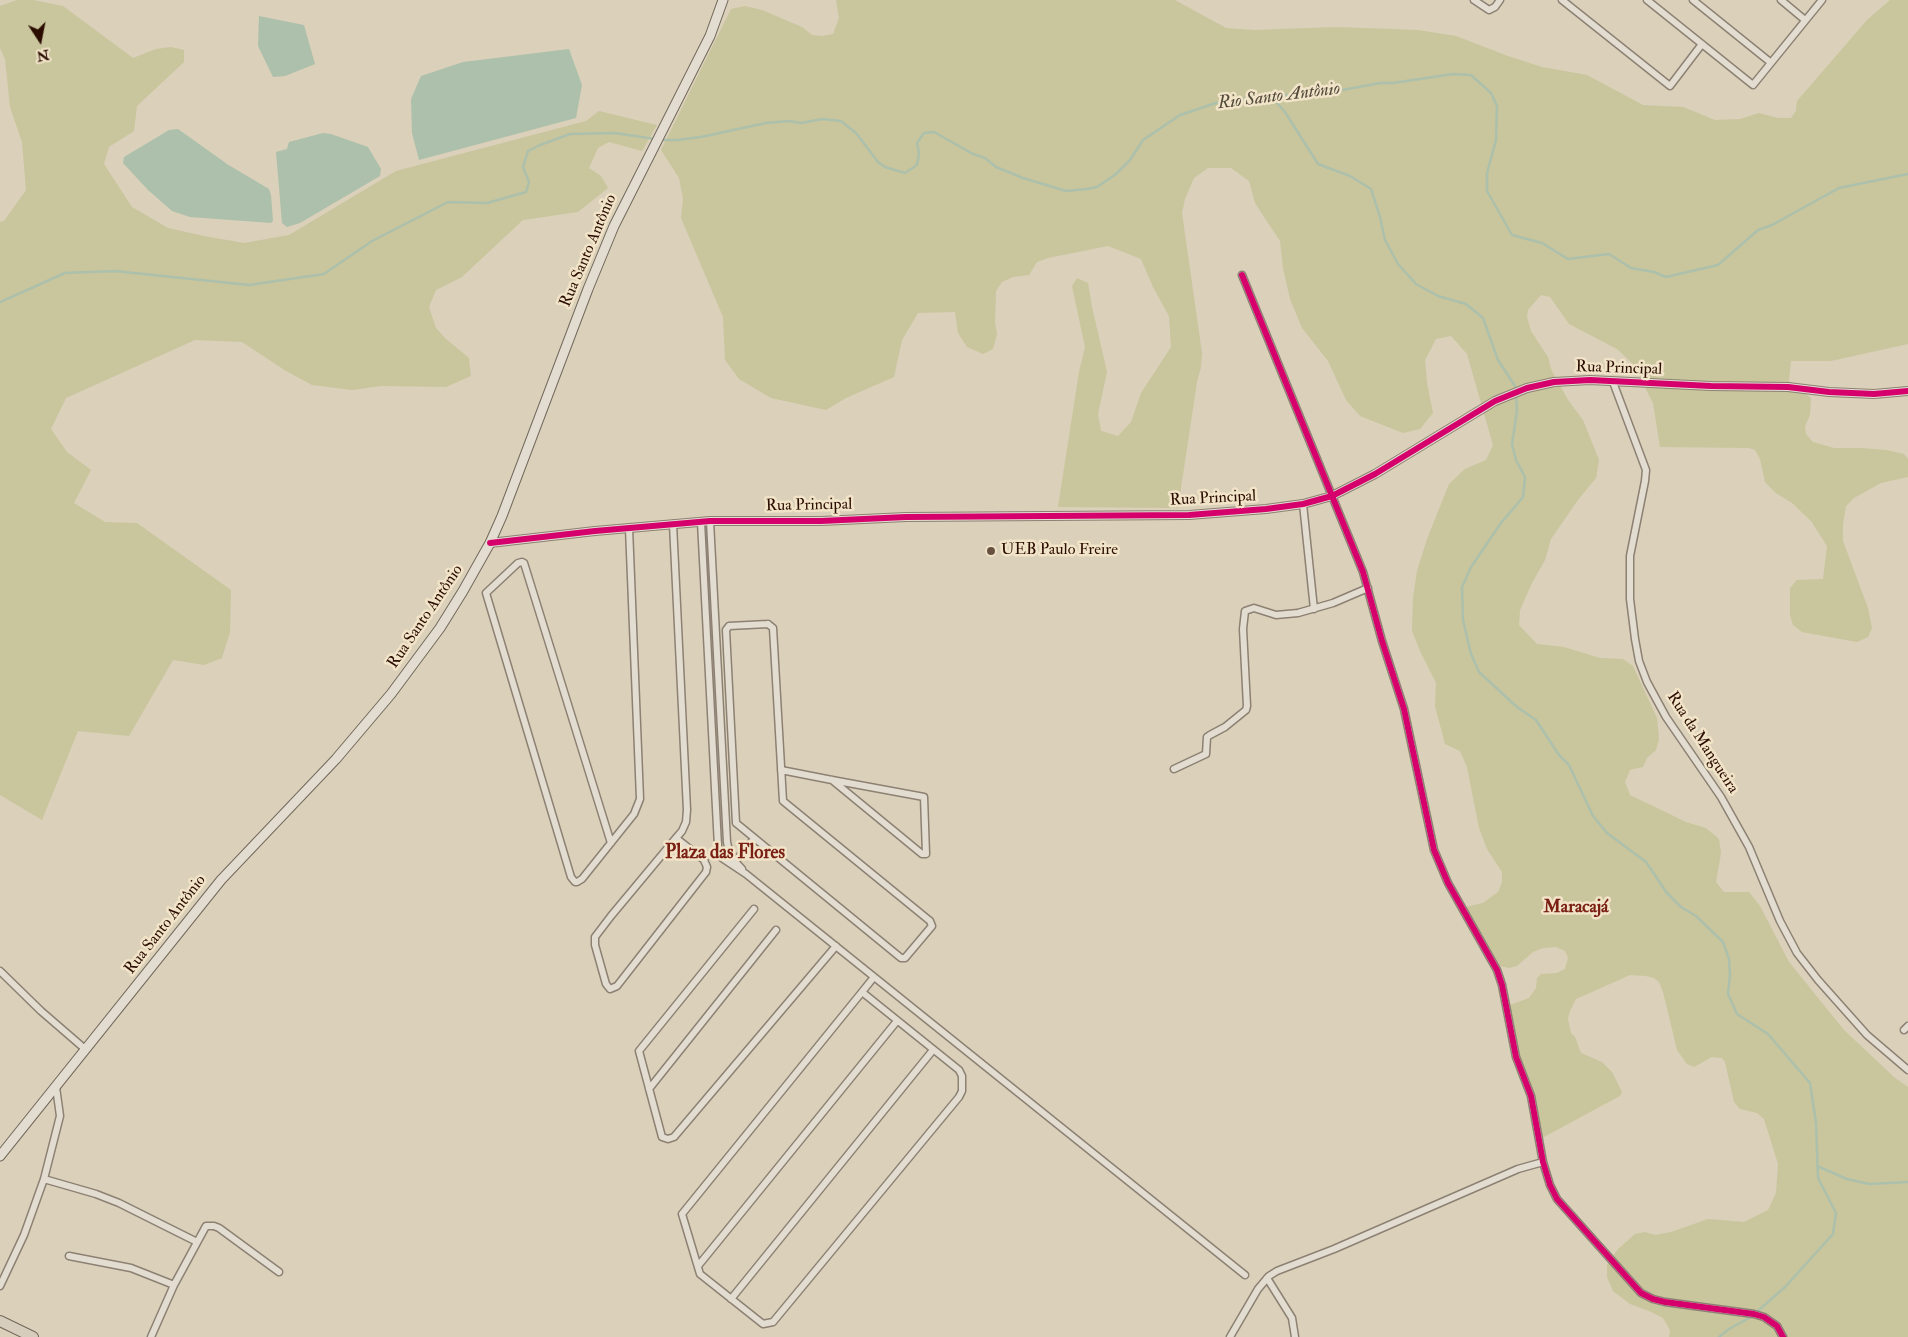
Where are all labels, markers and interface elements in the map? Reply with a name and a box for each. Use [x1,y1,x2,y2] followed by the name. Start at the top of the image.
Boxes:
[15,15,65,65] north arrow
[35,46,51,65] text: N
[1217,79,1341,115] water label: Rio Santo Antônio
[557,192,621,310] street label: Rua Santo Antônio
[1575,358,1663,380] street label: Rua Principal
[1169,487,1257,511] street label: Rua Principal
[766,496,852,516] street label: Rua Principal
[1001,541,1118,561] place label: UEB Paulo Freire
[985,545,997,557] marker: UEB Paulo Freire
[384,562,468,672] street label: Rua Santo Antônio
[1662,689,1742,797] street label: Rua da Mangueira
[665,843,785,865] district label: Plaza das Flores
[121,872,211,978] street label: Rua Santo Antônio
[1543,897,1609,919] district label: Maracajá

